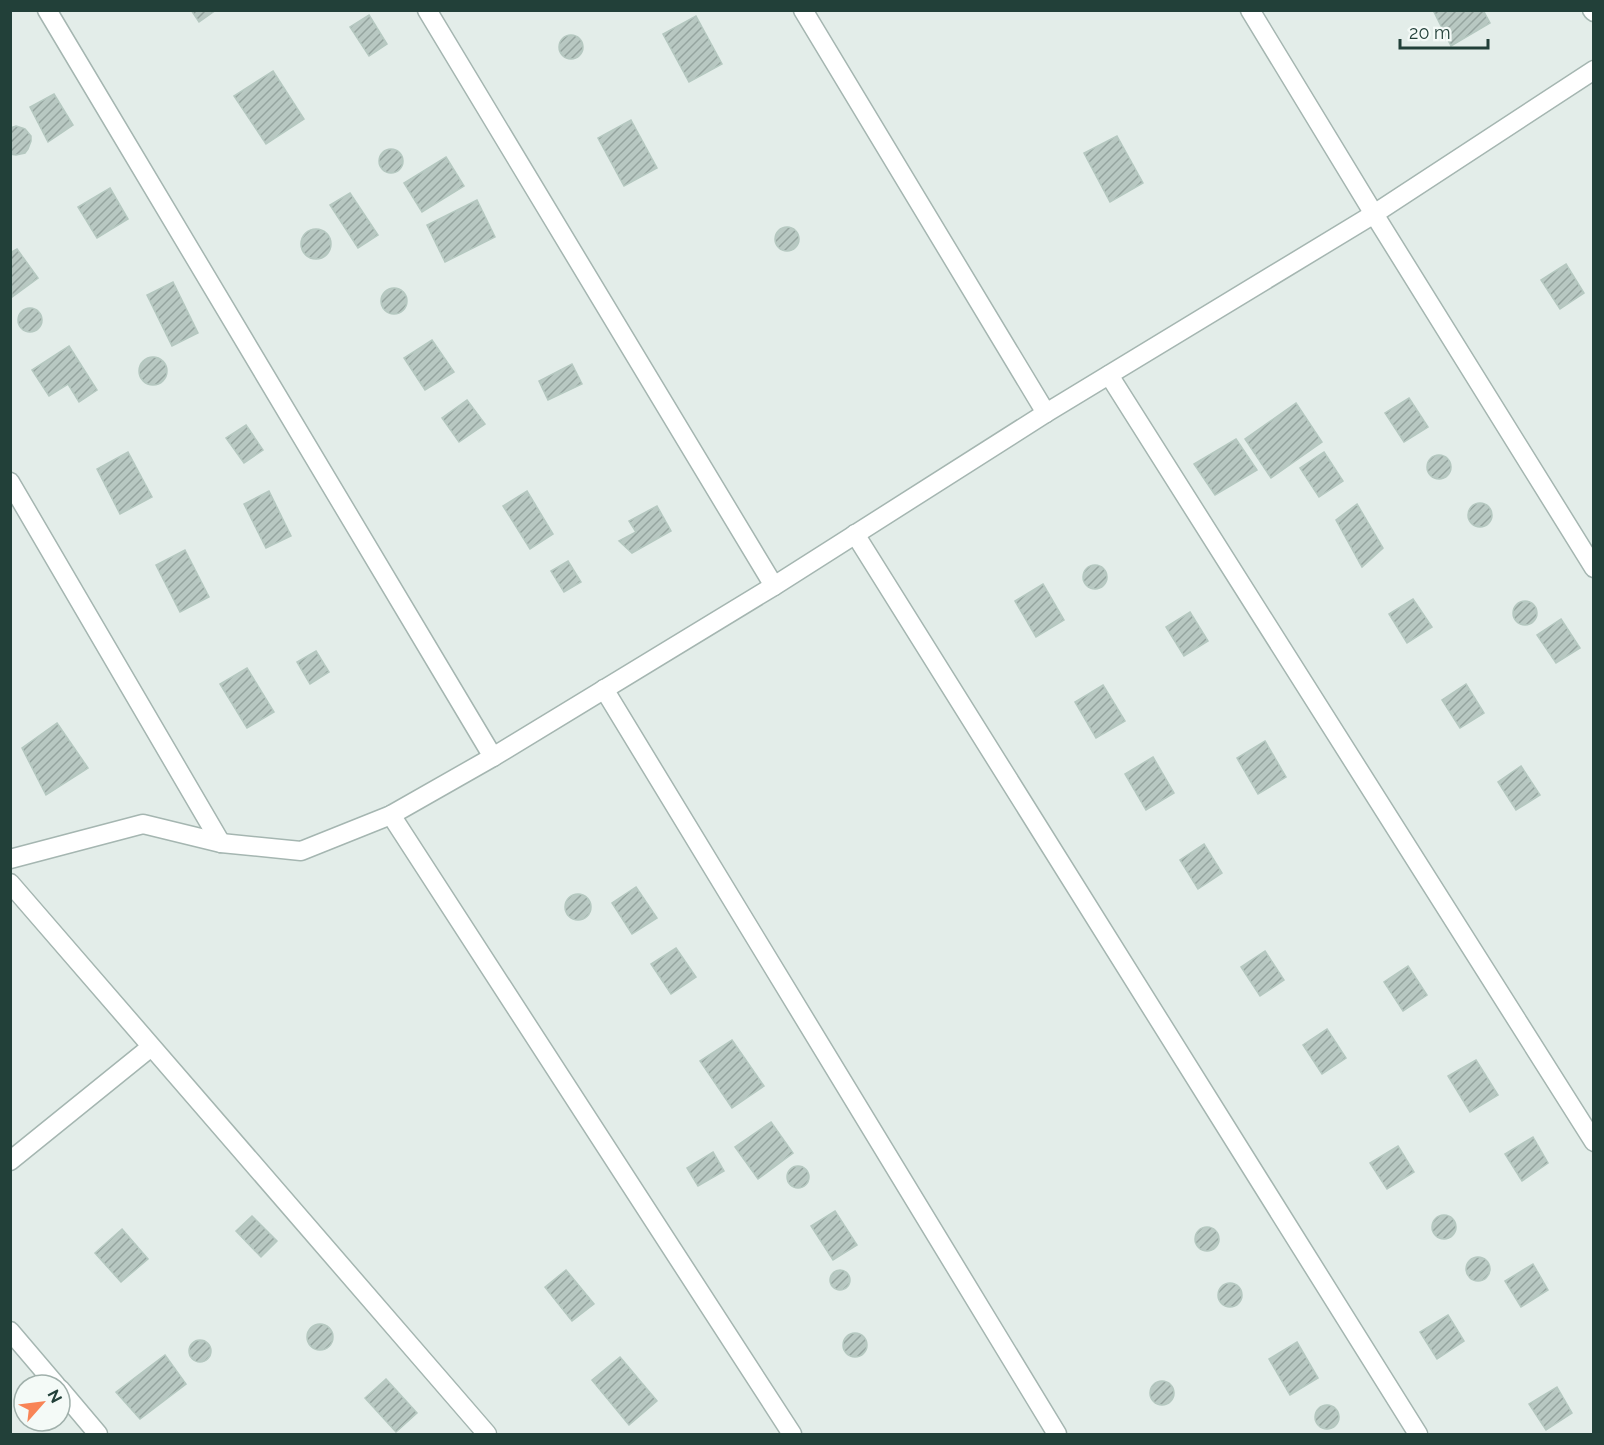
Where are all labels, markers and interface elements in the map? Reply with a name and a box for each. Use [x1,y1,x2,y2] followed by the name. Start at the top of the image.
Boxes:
[1400,12,1488,50] scale bar
[1409,22,1451,43] text: 20 m
[12,1373,72,1433] north arrow
[44,1386,66,1406] text: N

